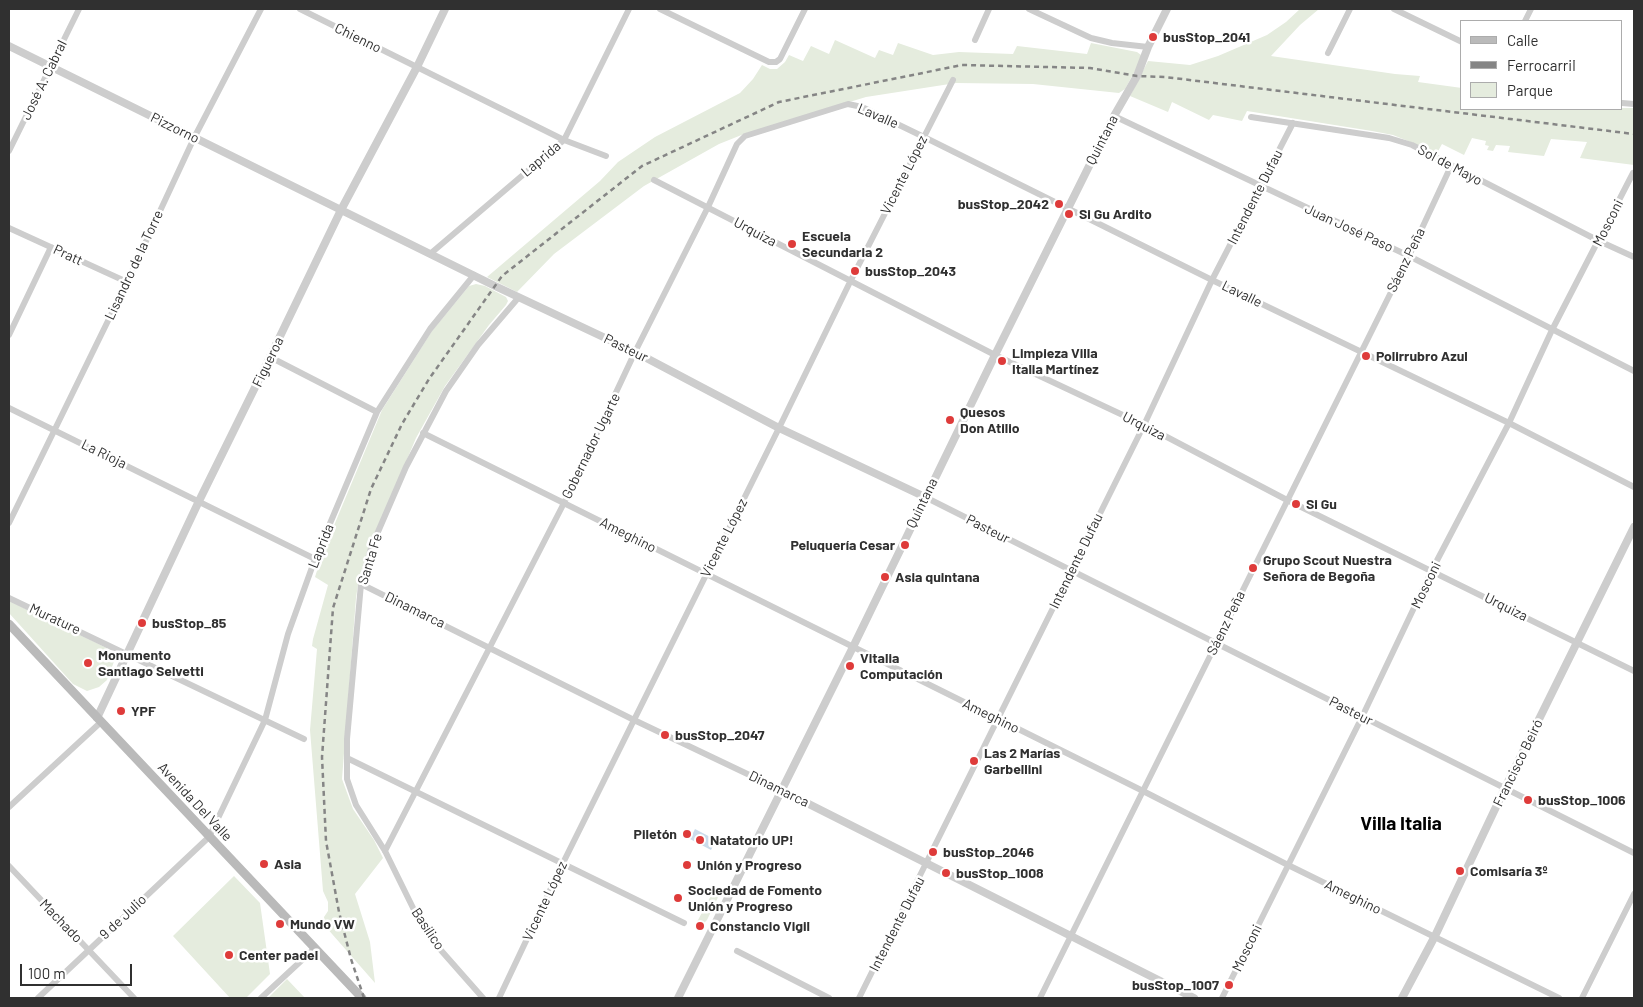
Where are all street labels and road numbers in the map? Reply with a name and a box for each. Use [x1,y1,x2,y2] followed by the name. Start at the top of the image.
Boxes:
[332,20,384,56] street label: Chienno
[17,37,71,123] street label: José A. Cabral
[855,100,901,132] street label: Lavalle
[148,109,202,147] street label: Pizzorno
[1082,112,1122,168] street label: Quintana
[877,133,931,217] street label: Vicente López
[518,138,564,180] street label: Laprida
[1415,141,1485,189] street label: Sol de Mayo
[1224,147,1286,247] street label: Intendente Dufau
[1589,197,1627,249] street label: Mosconi
[1302,200,1396,256] street label: Juan José Paso
[101,207,167,323] street label: Lisandro de la Torre
[731,214,779,250] street label: Urquiza
[1383,225,1429,295] street label: Sáenz Peña
[51,241,85,269] street label: Pratt
[1219,277,1265,311] street label: Lavalle
[601,330,651,366] street label: Pasteur
[249,334,287,390] street label: Figueroa
[558,390,624,502] street label: Gobernador Ugarte
[1120,408,1168,444] street label: Urquiza
[79,436,129,472] street label: La Rioja
[903,475,941,531] street label: Quintana
[697,496,751,580] street label: Vicente López
[963,511,1013,547] street label: Pasteur
[1046,511,1106,611] street label: Intendente Dufau
[597,514,659,556] street label: Ameghino
[305,521,337,571] street label: Laprida
[354,531,386,587] street label: Santa Fe
[1407,559,1445,611] street label: Mosconi
[382,588,448,632] street label: Dinamarca
[1203,588,1249,658] street label: Sáenz Peña
[1482,589,1530,625] street label: Urquiza
[27,600,83,638] street label: Murature
[1326,693,1376,729] street label: Pasteur
[960,695,1022,737] street label: Ameghino
[1490,717,1546,809] street label: Francisco Beiró
[154,759,236,845] street label: Avenida Del Valle
[746,767,812,811] street label: Dinamarca
[519,858,571,944] street label: Vicente López
[866,874,928,974] street label: Intendente Dufau
[1322,876,1384,918] street label: Ameghino
[96,891,150,943] street label: 9 de Julio
[36,896,86,946] street label: Machado
[408,905,448,953] street label: Basílico
[1228,922,1266,974] street label: Mosconi

